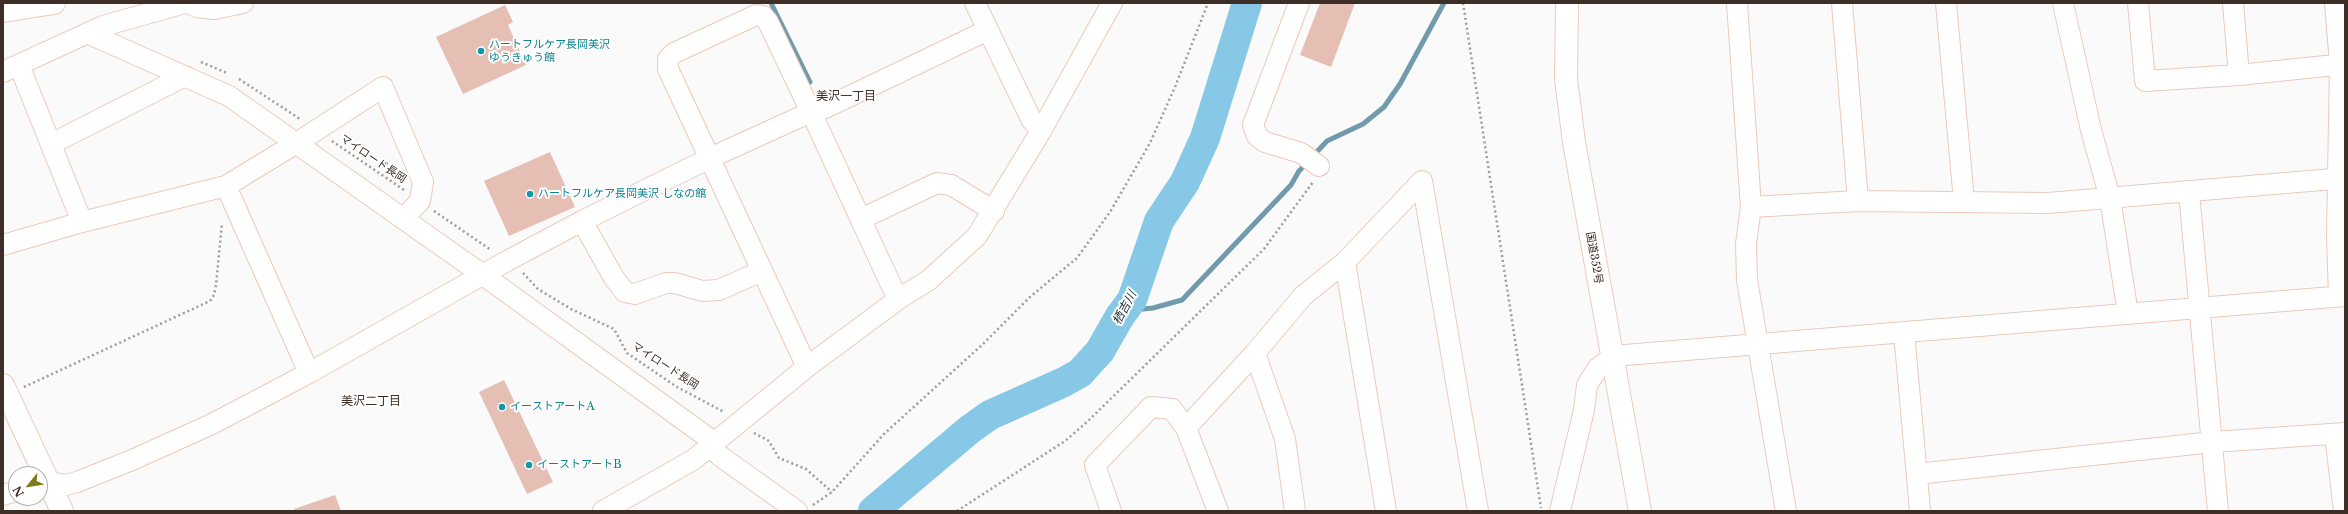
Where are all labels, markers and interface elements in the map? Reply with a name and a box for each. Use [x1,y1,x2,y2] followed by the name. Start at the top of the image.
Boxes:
[489,38,610,64] place label: ハートフルケア長岡美沢 ゆうきゅう館
[476,46,486,56] marker: ハートフルケア長岡美沢 ゆうきゅう館
[816,90,876,104] district label: 美沢一丁目
[337,132,409,186] street label: マイロード長岡
[538,187,706,201] place label: ハートフルケア長岡美沢 しなの館
[525,189,535,199] marker: ハートフルケア長岡美沢 しなの館
[1583,231,1605,285] street label: 国道352号
[1110,289,1140,327] water label: 栖吉川
[629,339,701,393] street label: マイロード長岡
[341,395,401,409] district label: 美沢二丁目
[510,400,595,414] place label: イーストアートA
[497,402,507,412] marker: イーストアートA
[537,458,622,472] place label: イーストアートB
[524,460,534,470] marker: イーストアートB
[8,466,48,506] north arrow
[10,484,27,499] text: N

